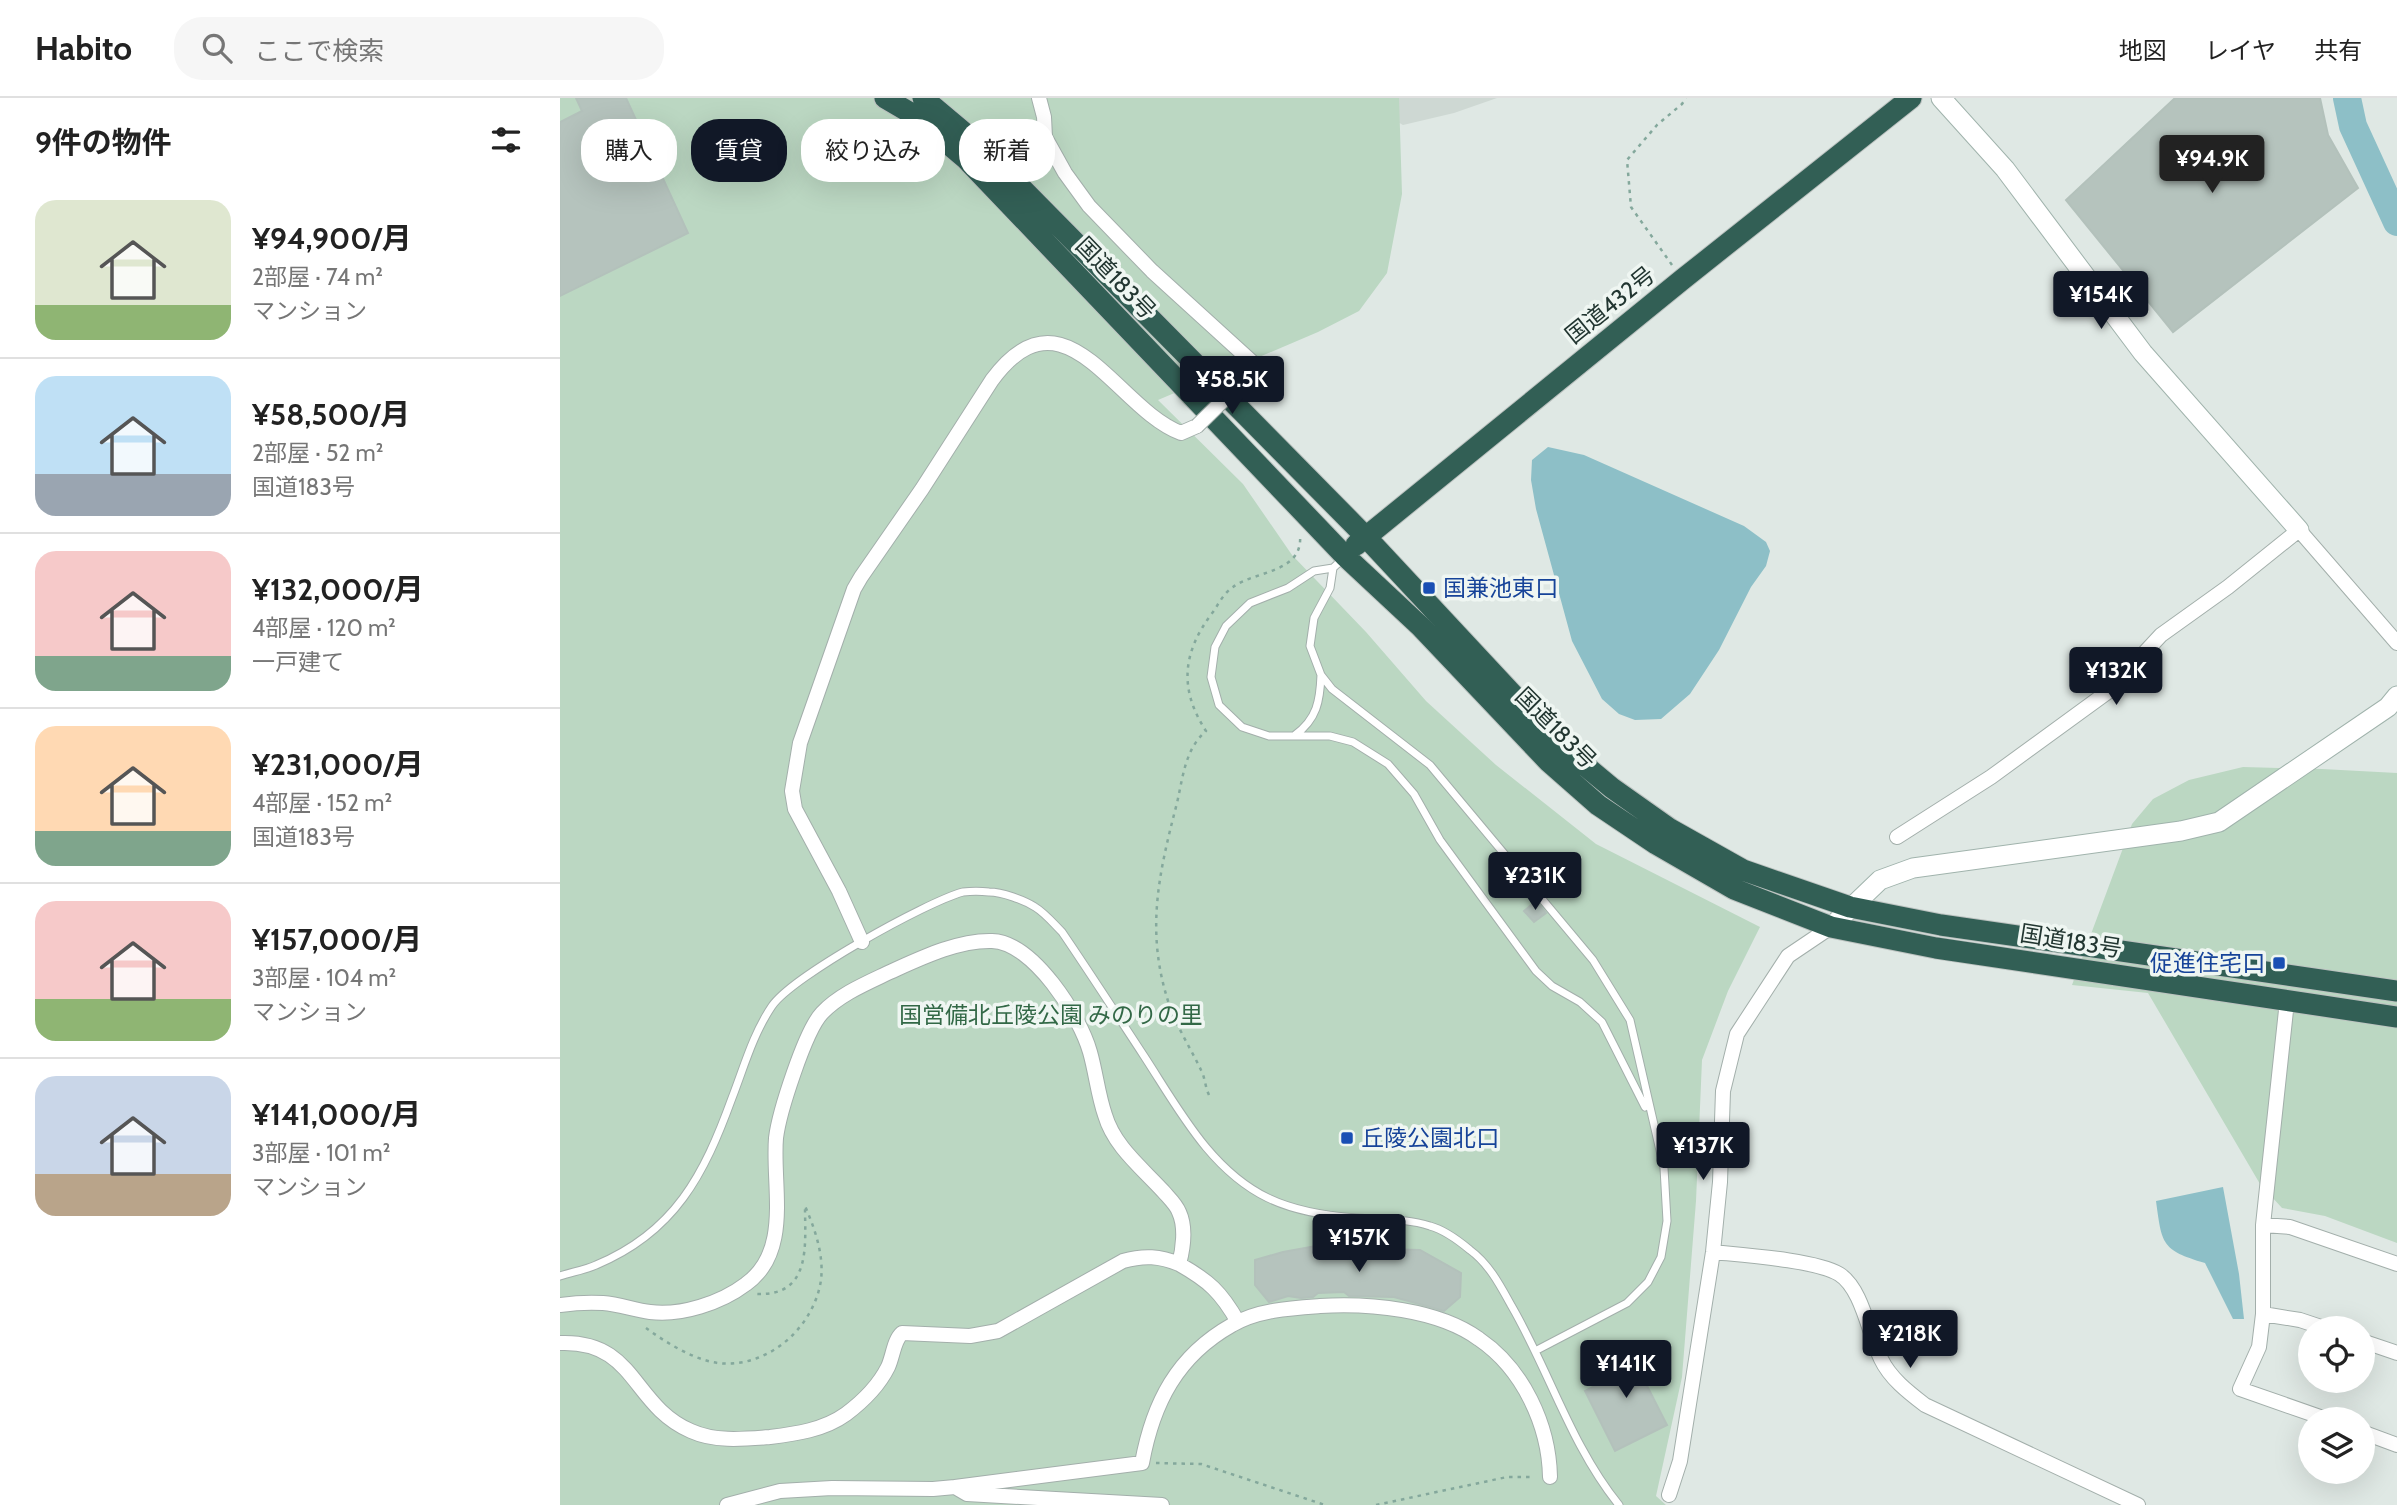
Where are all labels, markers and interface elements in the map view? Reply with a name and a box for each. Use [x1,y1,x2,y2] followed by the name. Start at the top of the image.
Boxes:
[174,17,664,80] search box
[35,28,132,68] text: Habito
[198,29,236,67] icon: search
[254,35,384,67] text: ここで検索
[2119,36,2167,65] text: 地図
[2205,36,2276,65] text: レイヤ
[2314,36,2362,65] text: 共有
[581,119,677,182] chip: 購入
[691,119,787,182] chip: 賃貸
[801,119,945,182] chip: 絞り込み
[959,119,1055,182] chip: 新着
[487,121,525,159] icon: filters
[35,124,172,161] text: 9件の物件
[2155,136,2269,195] pin: ¥94.9K
[2175,144,2249,172] text: ¥94.9K
[252,220,412,257] text: ¥94,900/月
[91,228,175,312] icon: home
[1070,231,1162,325] street label: 国道183号
[1560,261,1660,349] street label: 国道432号
[252,263,383,291] text: 2部屋 · 74 m²
[2052,272,2150,331] pin: ¥154K
[2069,280,2133,308] text: ¥154K
[252,297,367,325] text: マンション
[1175,356,1289,416] pin: ¥58.5K
[1196,365,1268,393] text: ¥58.5K
[252,396,410,433] text: ¥58,500/月
[91,404,175,488] icon: home
[252,439,383,467] text: 2部屋 · 52 m²
[252,473,355,501] text: 国道183号
[252,571,424,608] text: ¥132,000/月
[1443,574,1558,602] place label: 国兼池東口
[91,579,175,663] icon: home
[1421,580,1437,596] marker: 国兼池東口
[252,614,396,642] text: 4部屋 · 120 m²
[252,648,344,676] text: 一戸建て
[2067,648,2165,707] pin: ¥132K
[2085,656,2147,684] text: ¥132K
[1510,682,1602,774] street label: 国道183号
[252,746,424,783] text: ¥231,000/月
[91,754,175,838] icon: home
[252,789,392,817] text: 4部屋 · 152 m²
[252,823,355,851] text: 国道183号
[1486,852,1584,912] pin: ¥231K
[1504,861,1566,889] text: ¥231K
[2018,919,2124,963] street label: 国道183号
[252,921,422,958] text: ¥157,000/月
[91,929,175,1013] icon: home
[2150,949,2265,977] place label: 促進住宅口
[2271,955,2287,971] marker: 促進住宅口
[252,964,396,992] text: 3部屋 · 104 m²
[252,998,367,1026] text: マンション
[899,1001,1203,1029] park label: 国営備北丘陵公園 みのりの里
[252,1096,421,1133] text: ¥141,000/月
[91,1104,175,1188] icon: home
[1654,1122,1752,1182] pin: ¥137K
[1361,1124,1499,1152] place label: 丘陵公園北口
[1339,1130,1355,1146] marker: 丘陵公園北口
[1673,1131,1733,1159] text: ¥137K
[252,1139,390,1167] text: 3部屋 · 101 m²
[252,1173,367,1201] text: マンション
[1310,1214,1408,1274] pin: ¥157K
[1329,1223,1389,1251] text: ¥157K
[1861,1310,1959,1370] pin: ¥218K
[2298,1316,2375,1484] map controls
[2298,1316,2375,1393] button: locate
[1879,1319,1941,1347] text: ¥218K
[1577,1340,1675,1400] pin: ¥141K
[1596,1349,1656,1377] text: ¥141K
[2298,1407,2375,1484] button: layers

